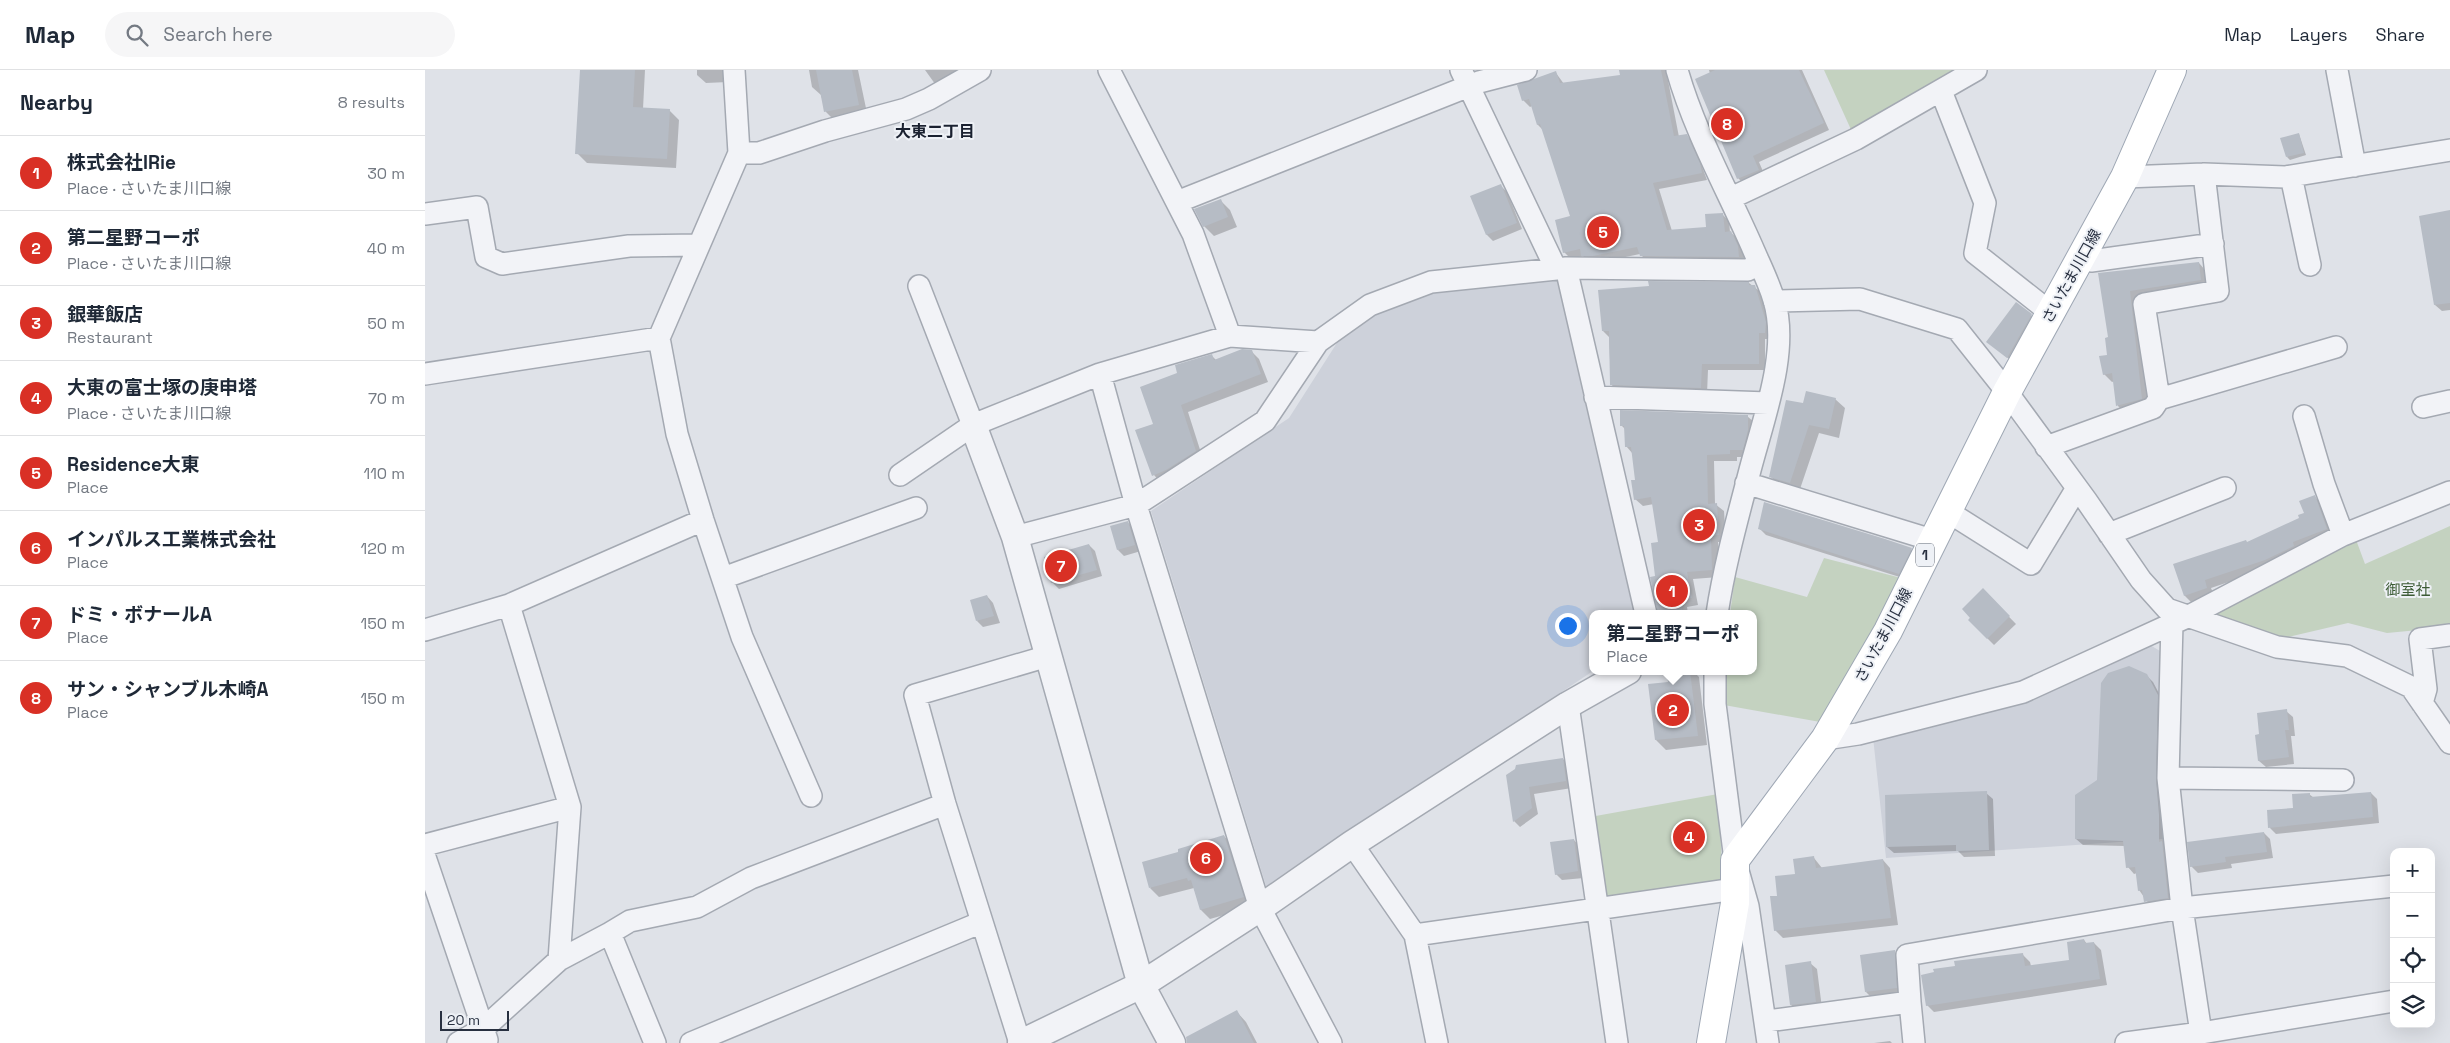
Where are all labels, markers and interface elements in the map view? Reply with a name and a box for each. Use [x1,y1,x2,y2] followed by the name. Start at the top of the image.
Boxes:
[105,12,455,57] search box
[25,19,75,50] text: Map
[123,21,151,49] icon: search
[163,22,273,47] text: Search here
[2224,23,2262,46] text: Map
[2290,23,2347,46] text: Layers
[2375,23,2425,46] text: Share
[20,89,93,116] text: Nearby
[338,92,405,113] text: 8 results
[1711,105,1743,143] pin: 8
[895,121,975,142] district label: 大東二丁目
[67,150,176,175] text: 株式会社IRie
[32,163,40,184] text: 1
[367,163,405,184] text: 30 m
[67,178,231,199] text: Place · さいたま川口線
[1587,213,1619,251] pin: 5
[67,225,200,250] text: 第二星野コーポ
[2037,226,2105,326] street label: さいたま川口線
[31,238,41,259] text: 2
[367,238,405,259] text: 40 m
[67,253,231,274] text: Place · さいたま川口線
[67,302,143,327] text: 銀華飯店
[31,313,41,334] text: 3
[367,313,405,334] text: 50 m
[67,327,153,348] text: Restaurant
[67,375,257,400] text: 大東の富士塚の庚申塔
[31,388,41,409] text: 4
[368,388,405,409] text: 70 m
[67,403,231,424] text: Place · さいたま川口線
[67,452,200,477] text: Residence大東
[31,463,41,484] text: 5
[363,463,405,484] text: 110 m
[67,477,109,498] text: Place
[1683,506,1715,544] pin: 3
[67,527,276,552] text: インパルス工業株式会社
[31,538,41,559] text: 6
[361,538,405,559] text: 120 m
[1916,544,1934,566] road number: 1
[1045,547,1077,585] pin: 7
[67,552,109,573] text: Place
[1656,572,1688,610] pin: 1
[2385,580,2431,599] park label: 御室社
[1850,584,1916,686] street label: さいたま川口線
[67,602,212,627] text: ドミ・ボナールA
[1589,610,1757,675] popup
[32,613,40,634] text: 7
[361,613,405,634] text: 150 m
[1555,613,1581,639] your location
[1606,621,1740,646] text: 第二星野コーポ
[67,627,109,648] text: Place
[1606,646,1648,667] text: Place
[67,677,268,702] text: サン・シャンブル木崎A
[31,688,41,709] text: 8
[361,688,405,709] text: 150 m
[1657,691,1689,729] pin: 2
[67,702,109,723] text: Place
[1673,818,1705,856] pin: 4
[1190,839,1222,877] pin: 6
[2390,848,2435,1028] map controls
[2390,848,2435,893] button: +
[2390,893,2435,938] button: −
[2390,938,2435,983] button: locate
[2390,983,2435,1028] button: layers
[440,1008,509,1031] scale bar
[447,1011,480,1029] text: 20 m

